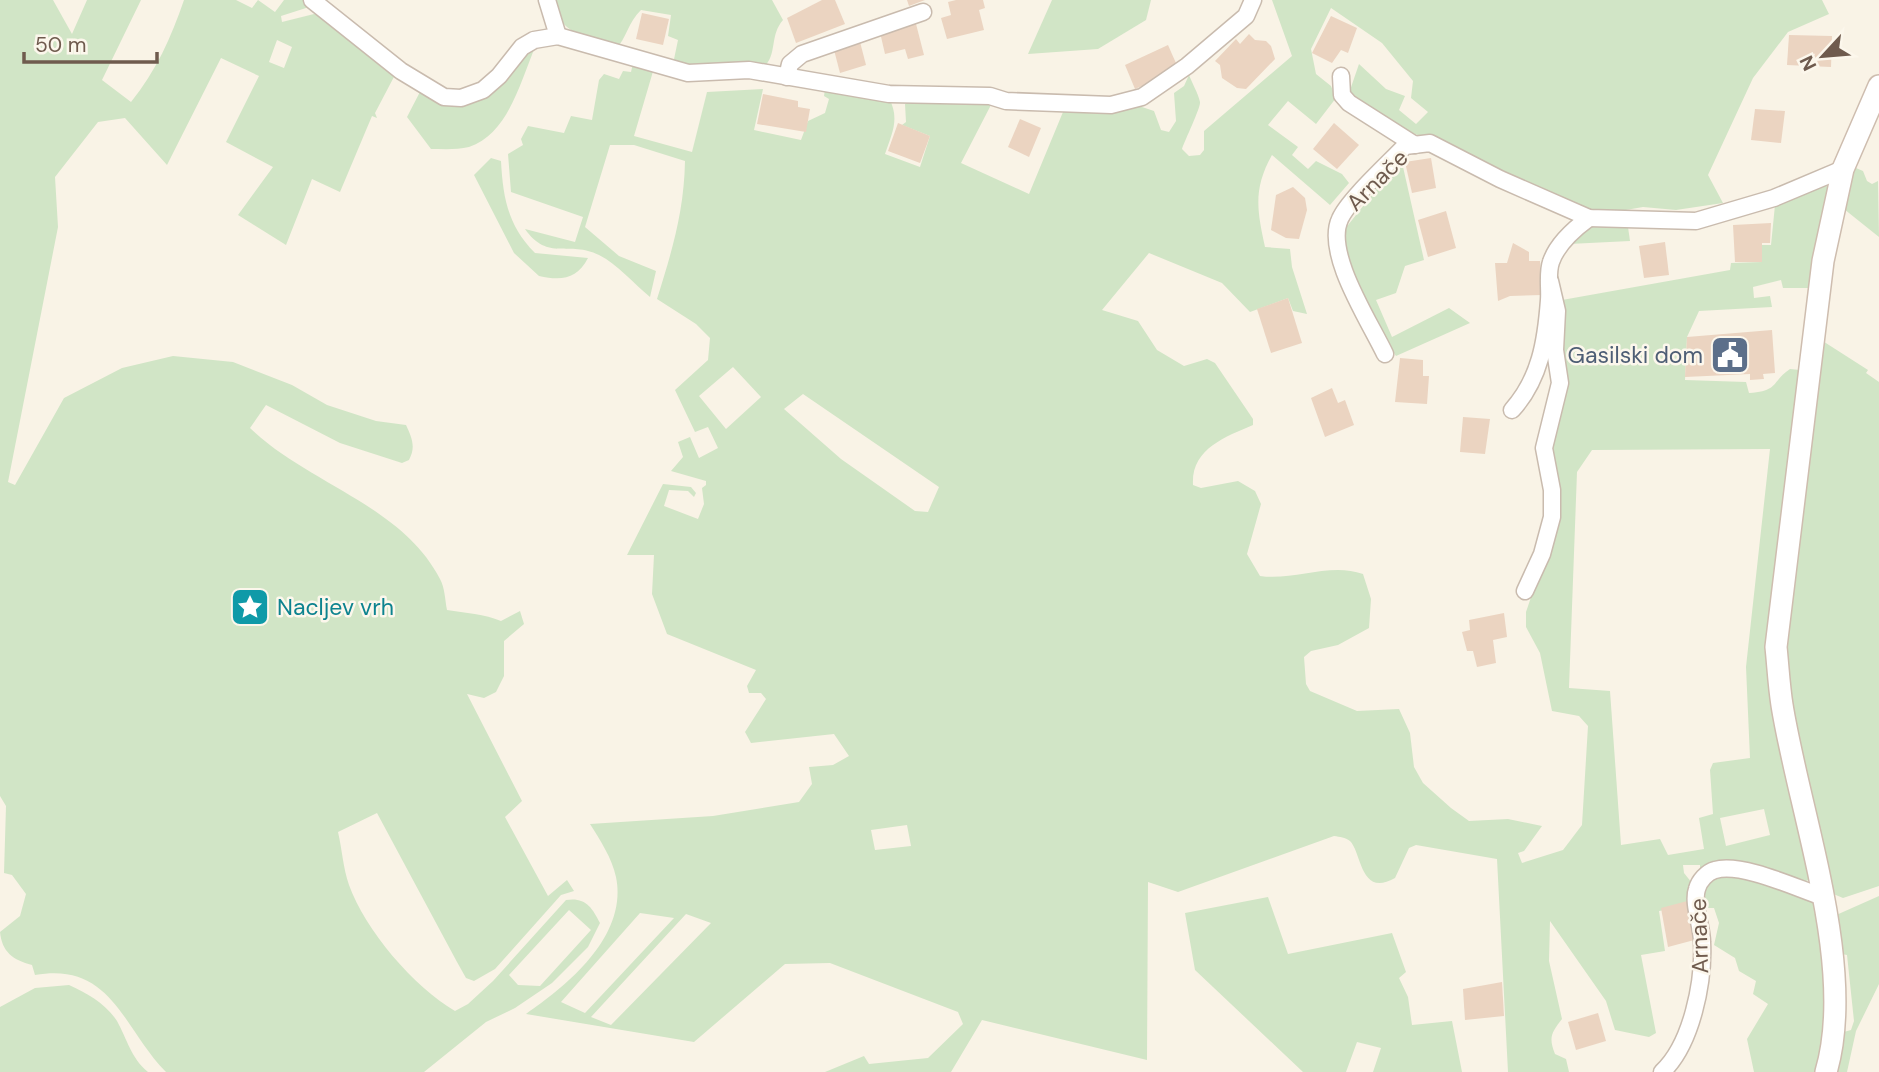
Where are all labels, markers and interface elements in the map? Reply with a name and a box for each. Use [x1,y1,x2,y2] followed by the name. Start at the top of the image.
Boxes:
[24,21,158,65] scale bar
[1788,21,1858,91] north arrow
[35,31,86,59] text: 50 m
[1794,52,1822,75] text: N
[1340,143,1414,217] street label: Arnače
[1709,334,1751,376] public building icon: Gasilski dom
[1568,340,1703,370] place label: Gasilski dom
[229,586,271,628] place icon: Nacljev vrh
[277,592,394,622] place label: Nacljev vrh
[1683,898,1715,974] street label: Arnače

